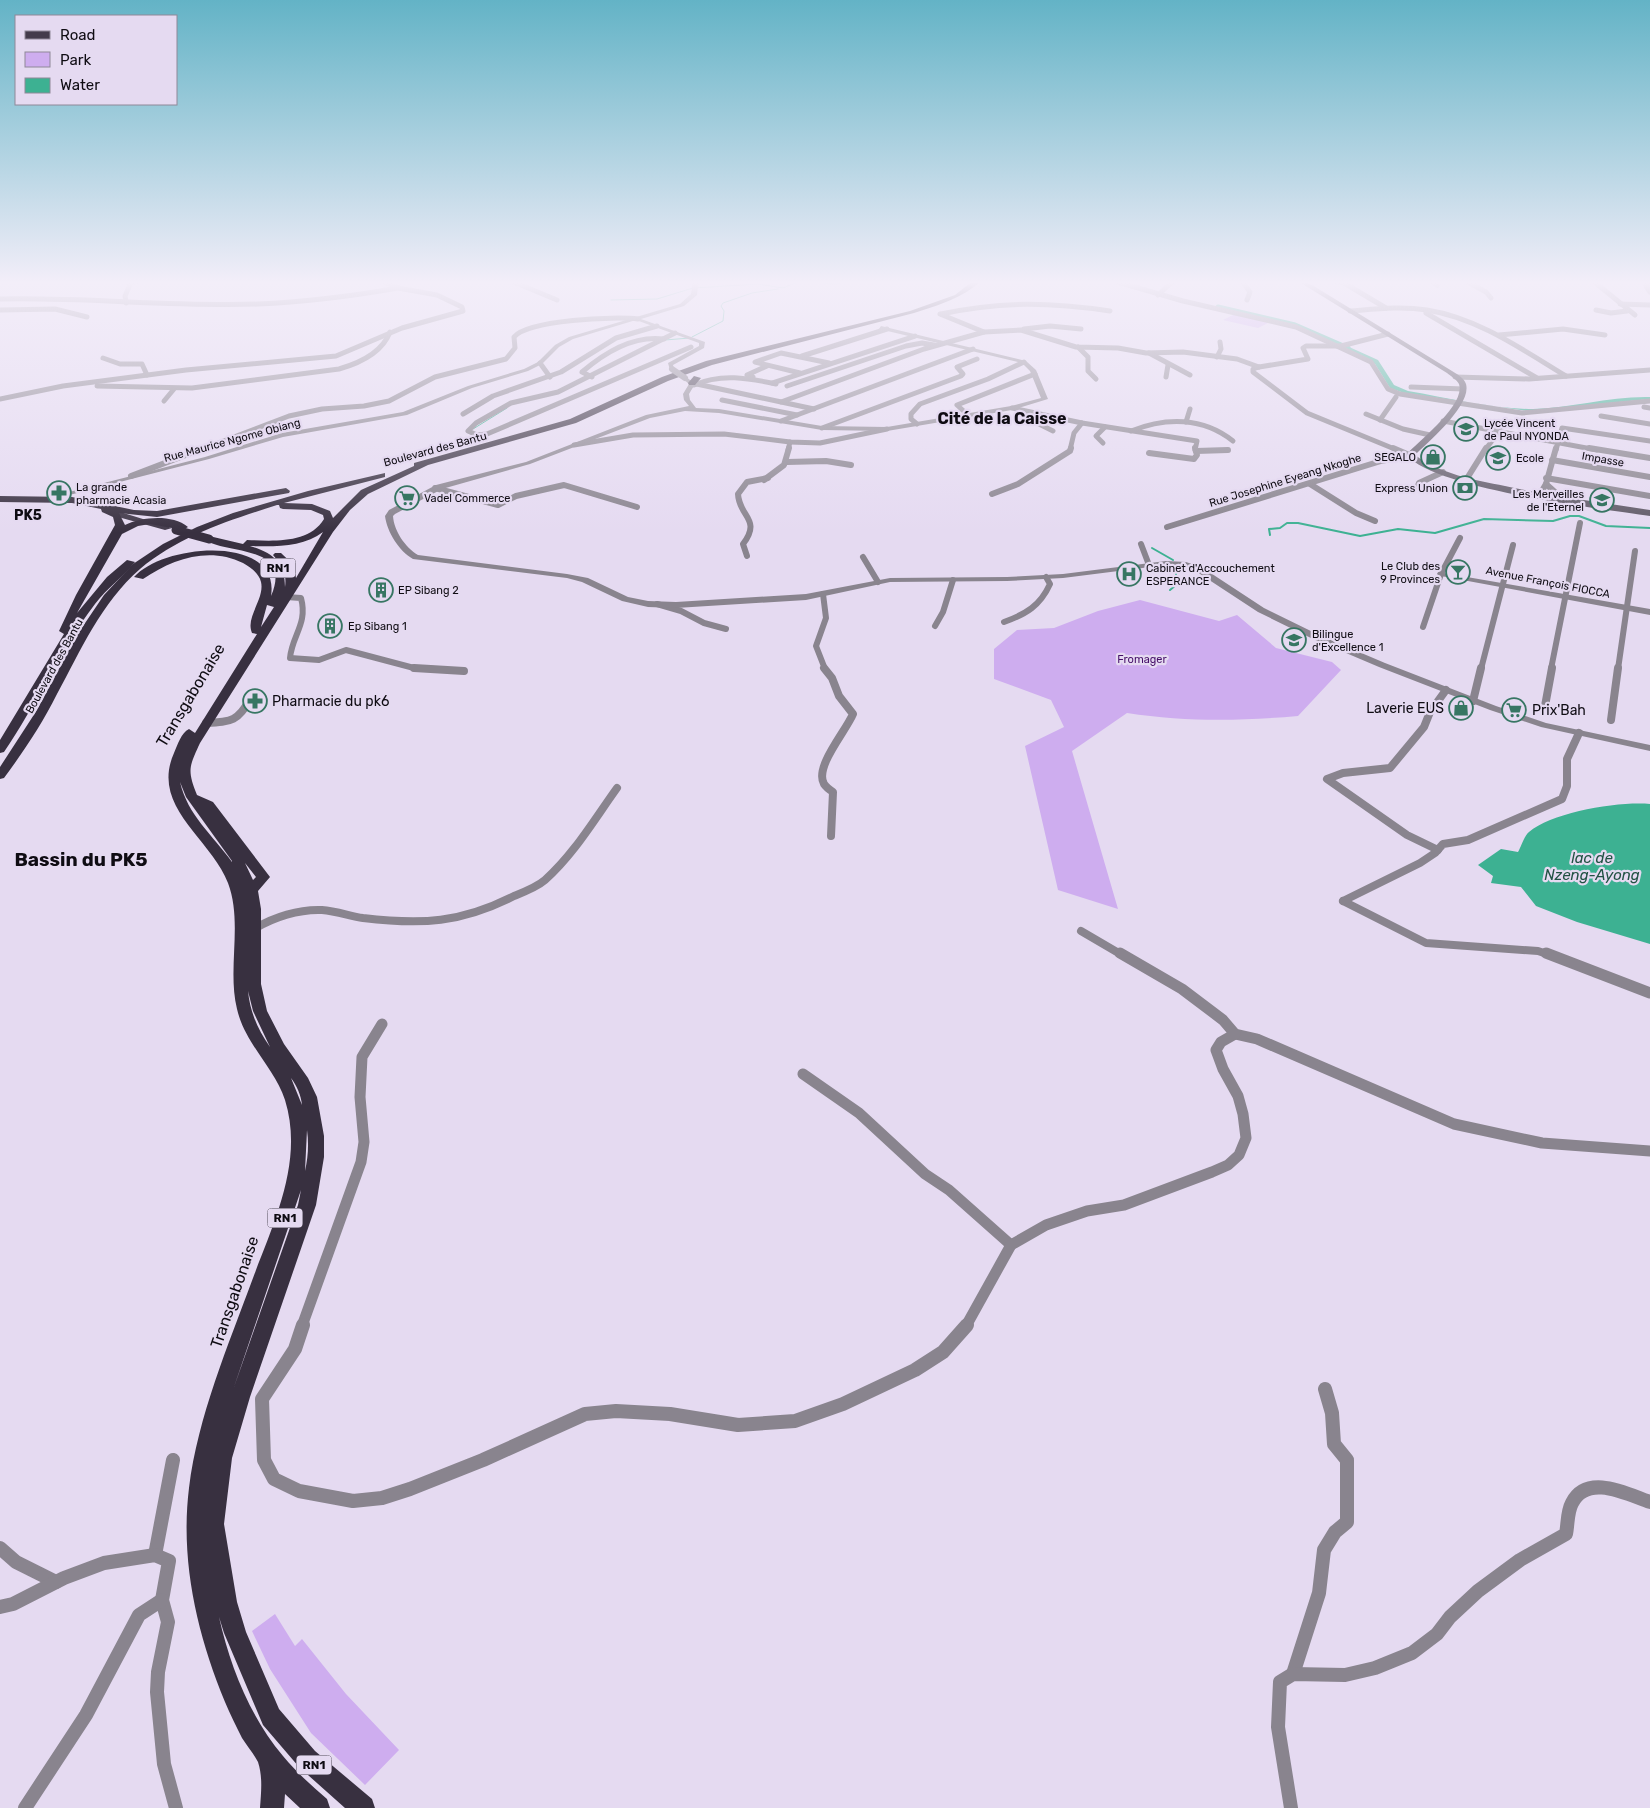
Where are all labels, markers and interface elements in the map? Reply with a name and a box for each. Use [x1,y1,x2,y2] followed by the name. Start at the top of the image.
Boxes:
[15,15,178,105] legend
[60,26,96,44] text: Road
[60,51,91,69] text: Park
[60,76,100,94] text: Water
[937,409,1067,428] district label: Cité de la Caisse
[162,416,302,465] street label: Rue Maurice Ngome Obiang
[1453,416,1479,442] school or university icon: Lycée Vincent de Paul NYONDA
[1484,417,1569,443] place label: Lycée Vincent de Paul NYONDA
[382,429,488,469] street label: Boulevard des Bantu
[1420,444,1446,470] shop icon: SEGALO
[1485,445,1511,471] school or university icon: Ecole
[1581,449,1625,470] street label: Impasse
[1207,451,1363,510] street label: Rue Josephine Eyeang Nkoghe
[1374,451,1416,464] place label: SEGALO
[1516,452,1544,465] place label: Ecole
[1452,475,1478,501] bank icon: Express Union
[46,480,72,506] pharmacy icon: La grande pharmacie Acasia
[76,481,166,507] place label: La grande pharmacie Acasia
[1375,482,1448,495] place label: Express Union
[394,485,420,511] supermarket icon: Vadel Commerce
[1589,487,1615,513] school or university icon: Les Merveilles de l'Eternel
[1513,488,1584,514] place label: Les Merveilles de l'Eternel
[424,492,510,505] place label: Vadel Commerce
[14,507,42,524] district label: PK5
[260,558,296,578] road number: RN1
[1445,559,1471,585] bar icon: Le Club des 9 Provinces
[1380,560,1440,586] place label: Le Club des 9 Provinces
[1116,561,1142,587] hospital icon: Cabinet d'Accouchement ESPERANCE
[1146,562,1275,588] place label: Cabinet d'Accouchement ESPERANCE
[1485,564,1612,601] street label: Avenue François FIOCCA
[368,577,394,603] building icon: EP Sibang 2
[398,584,459,597] place label: EP Sibang 2
[317,613,343,639] building icon: Ep Sibang 1
[23,617,86,716] street label: Boulevard des Bantu
[348,620,407,633] place label: Ep Sibang 1
[1281,627,1307,653] school or university icon: Bilingue d'Excellence 1
[1312,628,1383,654] place label: Bilingue d'Excellence 1
[152,640,229,750] street label: Transgabonaise
[1117,653,1168,666] park label: Fromager
[242,688,268,714] pharmacy icon: Pharmacie du pk6
[272,693,389,710] place label: Pharmacie du pk6
[1448,695,1474,721] shop icon: Laverie EUS
[1501,697,1527,723] supermarket icon: Prix'Bah
[1366,700,1444,717] place label: Laverie EUS
[1532,702,1586,719] place label: Prix'Bah
[14,848,148,871] district label: Bassin du PK5
[1544,849,1640,884] water label: lac de Nzeng-Ayong
[268,1208,302,1228] road number: RN1
[206,1234,263,1351] street label: Transgabonaise
[296,1756,332,1774] road number: RN1

